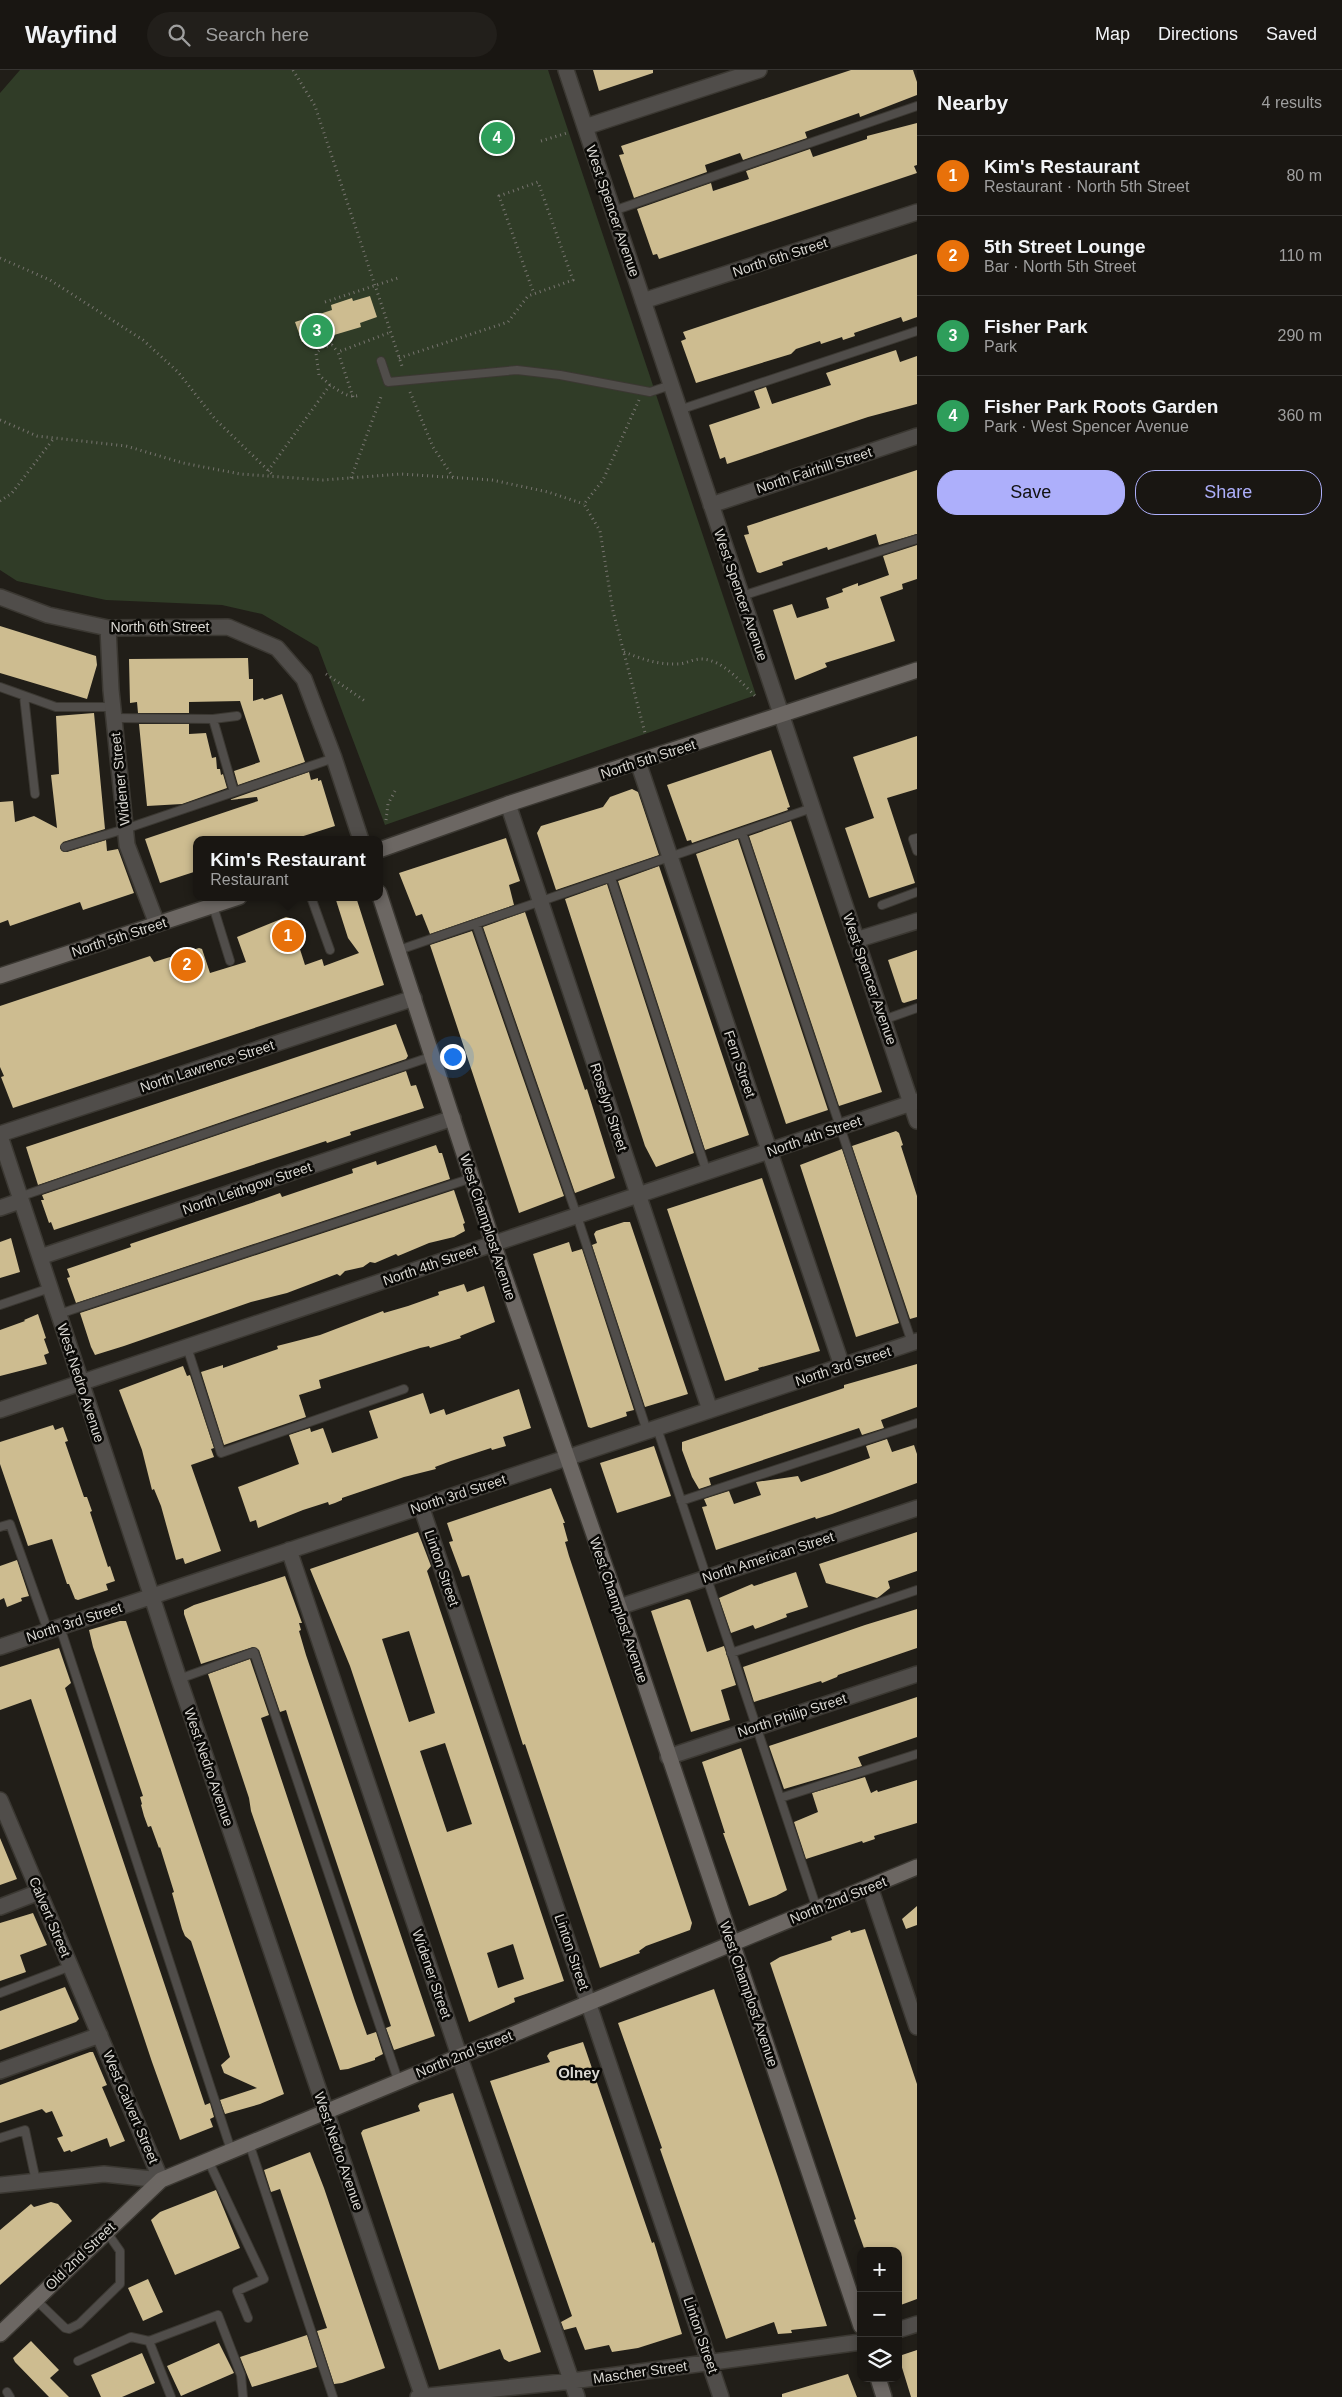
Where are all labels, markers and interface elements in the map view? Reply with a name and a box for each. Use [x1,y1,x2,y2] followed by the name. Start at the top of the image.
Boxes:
[147,12,497,57] search box
[25,21,117,48] text: Wayfind
[165,21,193,49] icon: search
[205,24,309,45] text: Search here
[1095,24,1130,44] text: Map
[1158,24,1238,44] text: Directions
[1266,24,1317,44] text: Saved
[937,91,1008,114] text: Nearby
[1262,94,1322,111] text: 4 results
[481,119,513,157] pin: 4
[583,143,643,279] street label: West Spencer Avenue
[984,156,1140,177] text: Kim's Restaurant
[949,167,957,184] text: 1
[1286,167,1322,184] text: 80 m
[984,178,1189,195] text: Restaurant · North 5th Street
[731,234,830,280] street label: North 6th Street
[984,236,1146,257] text: 5th Street Lounge
[949,247,957,264] text: 2
[1279,247,1322,264] text: 110 m
[984,258,1136,275] text: Bar · North 5th Street
[301,312,333,350] pin: 3
[984,316,1088,337] text: Fisher Park
[949,327,957,344] text: 3
[1278,327,1322,344] text: 290 m
[984,338,1017,355] text: Park
[984,396,1218,417] text: Fisher Park Roots Garden
[949,407,957,424] text: 4
[1278,407,1322,424] text: 360 m
[984,418,1189,435] text: Park · West Spencer Avenue
[754,444,874,496] street label: North Fairhill Street
[937,470,1125,515] button: Save
[1135,470,1322,515] button: Share
[711,527,771,663] street label: West Spencer Avenue
[111,619,210,635] street label: North 6th Street
[107,732,133,826] street label: Widener Street
[599,736,698,782] street label: North 5th Street
[193,836,383,901] popup
[210,849,366,870] text: Kim's Restaurant
[210,871,289,888] text: Restaurant
[840,911,900,1047] street label: West Spencer Avenue
[70,914,169,960] street label: North 5th Street
[272,917,304,955] pin: 1
[171,946,203,984] pin: 2
[721,1028,759,1100] street label: Fern Street
[138,1037,276,1095] street label: North Lawrence Street
[440,1044,466,1070] your location
[587,1061,631,1153] street label: Roselyn Street
[765,1112,863,1160] street label: North 4th Street
[457,1152,519,1302] street label: West Champlost Avenue
[180,1158,314,1218] street label: North Leithgow Street
[381,1241,479,1289] street label: North 4th Street
[54,1322,108,1445] street label: West Nedro Avenue
[793,1343,893,1389] street label: North 3rd Street
[408,1471,508,1517] street label: North 3rd Street
[422,1528,463,1608] street label: Linton Street
[700,1528,836,1586] street label: North American Street
[587,1535,652,1685] street label: West Champlost Avenue
[24,1599,124,1645] street label: North 3rd Street
[736,1690,849,1740] street label: North Philip Street
[181,1706,237,1828] street label: West Nedro Avenue
[787,1873,889,1927] street label: North 2nd Street
[26,1874,74,1960] street label: Calvert Street
[552,1912,593,1992] street label: Linton Street
[717,1919,782,2069] street label: West Champlost Avenue
[409,1927,455,2021] street label: Widener Street
[413,2027,515,2081] street label: North 2nd Street
[100,2048,162,2166] street label: West Calvert Street
[558,2064,600,2081] district label: Olney
[311,2090,367,2212] street label: West Nedro Avenue
[42,2219,118,2293] street label: Old 2nd Street
[857,2247,902,2382] map controls
[857,2247,902,2292] button: +
[857,2292,902,2337] button: −
[681,2295,722,2375] street label: Linton Street
[857,2337,902,2382] button: layers
[592,2357,688,2387] street label: Mascher Street

